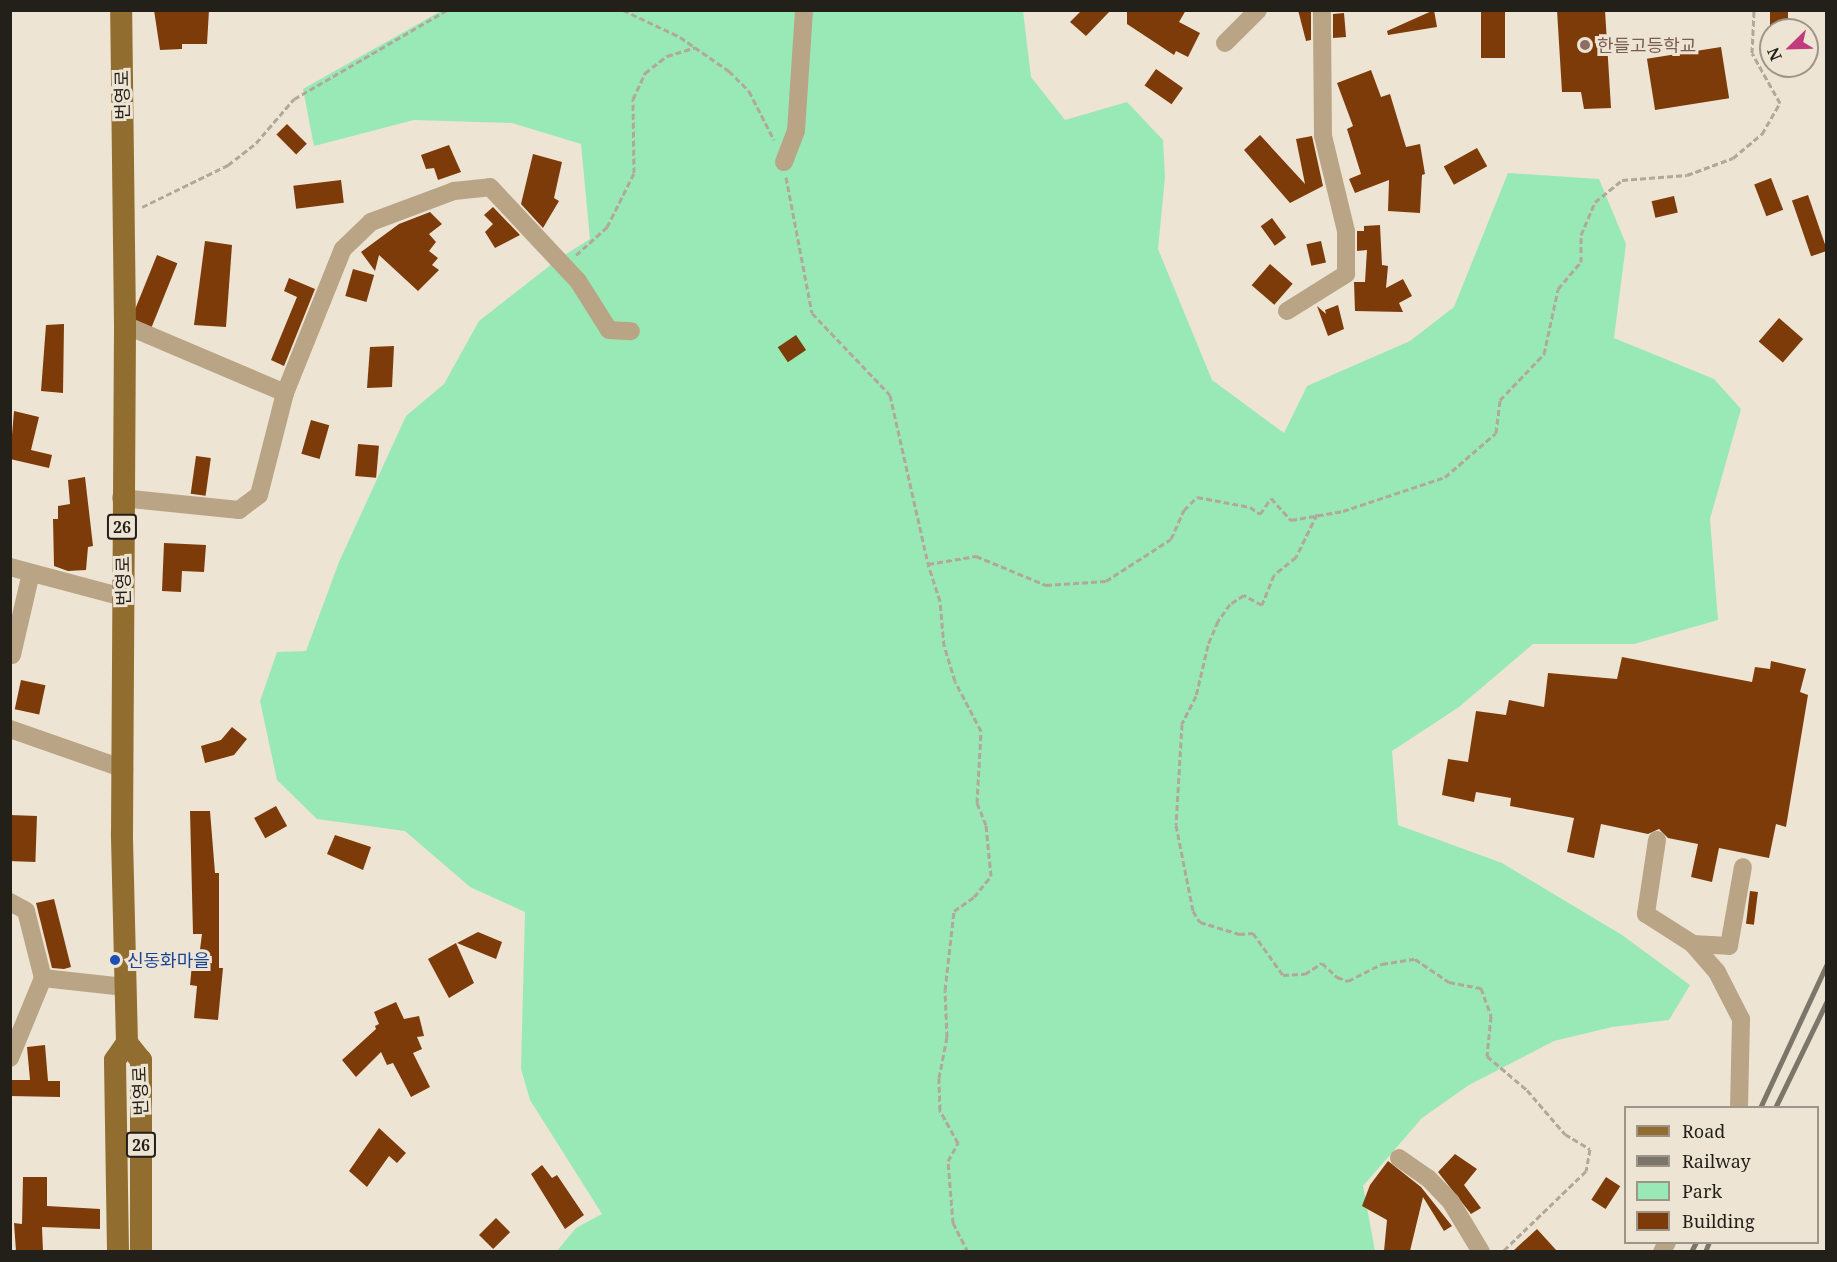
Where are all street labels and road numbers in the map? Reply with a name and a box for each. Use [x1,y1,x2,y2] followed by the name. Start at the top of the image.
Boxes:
[111,70,133,120] street label: 번영로
[106,514,138,540] road number: 26
[112,556,134,606] street label: 번영로
[128,1066,152,1116] street label: 번영로
[124,1132,158,1158] road number: 26

